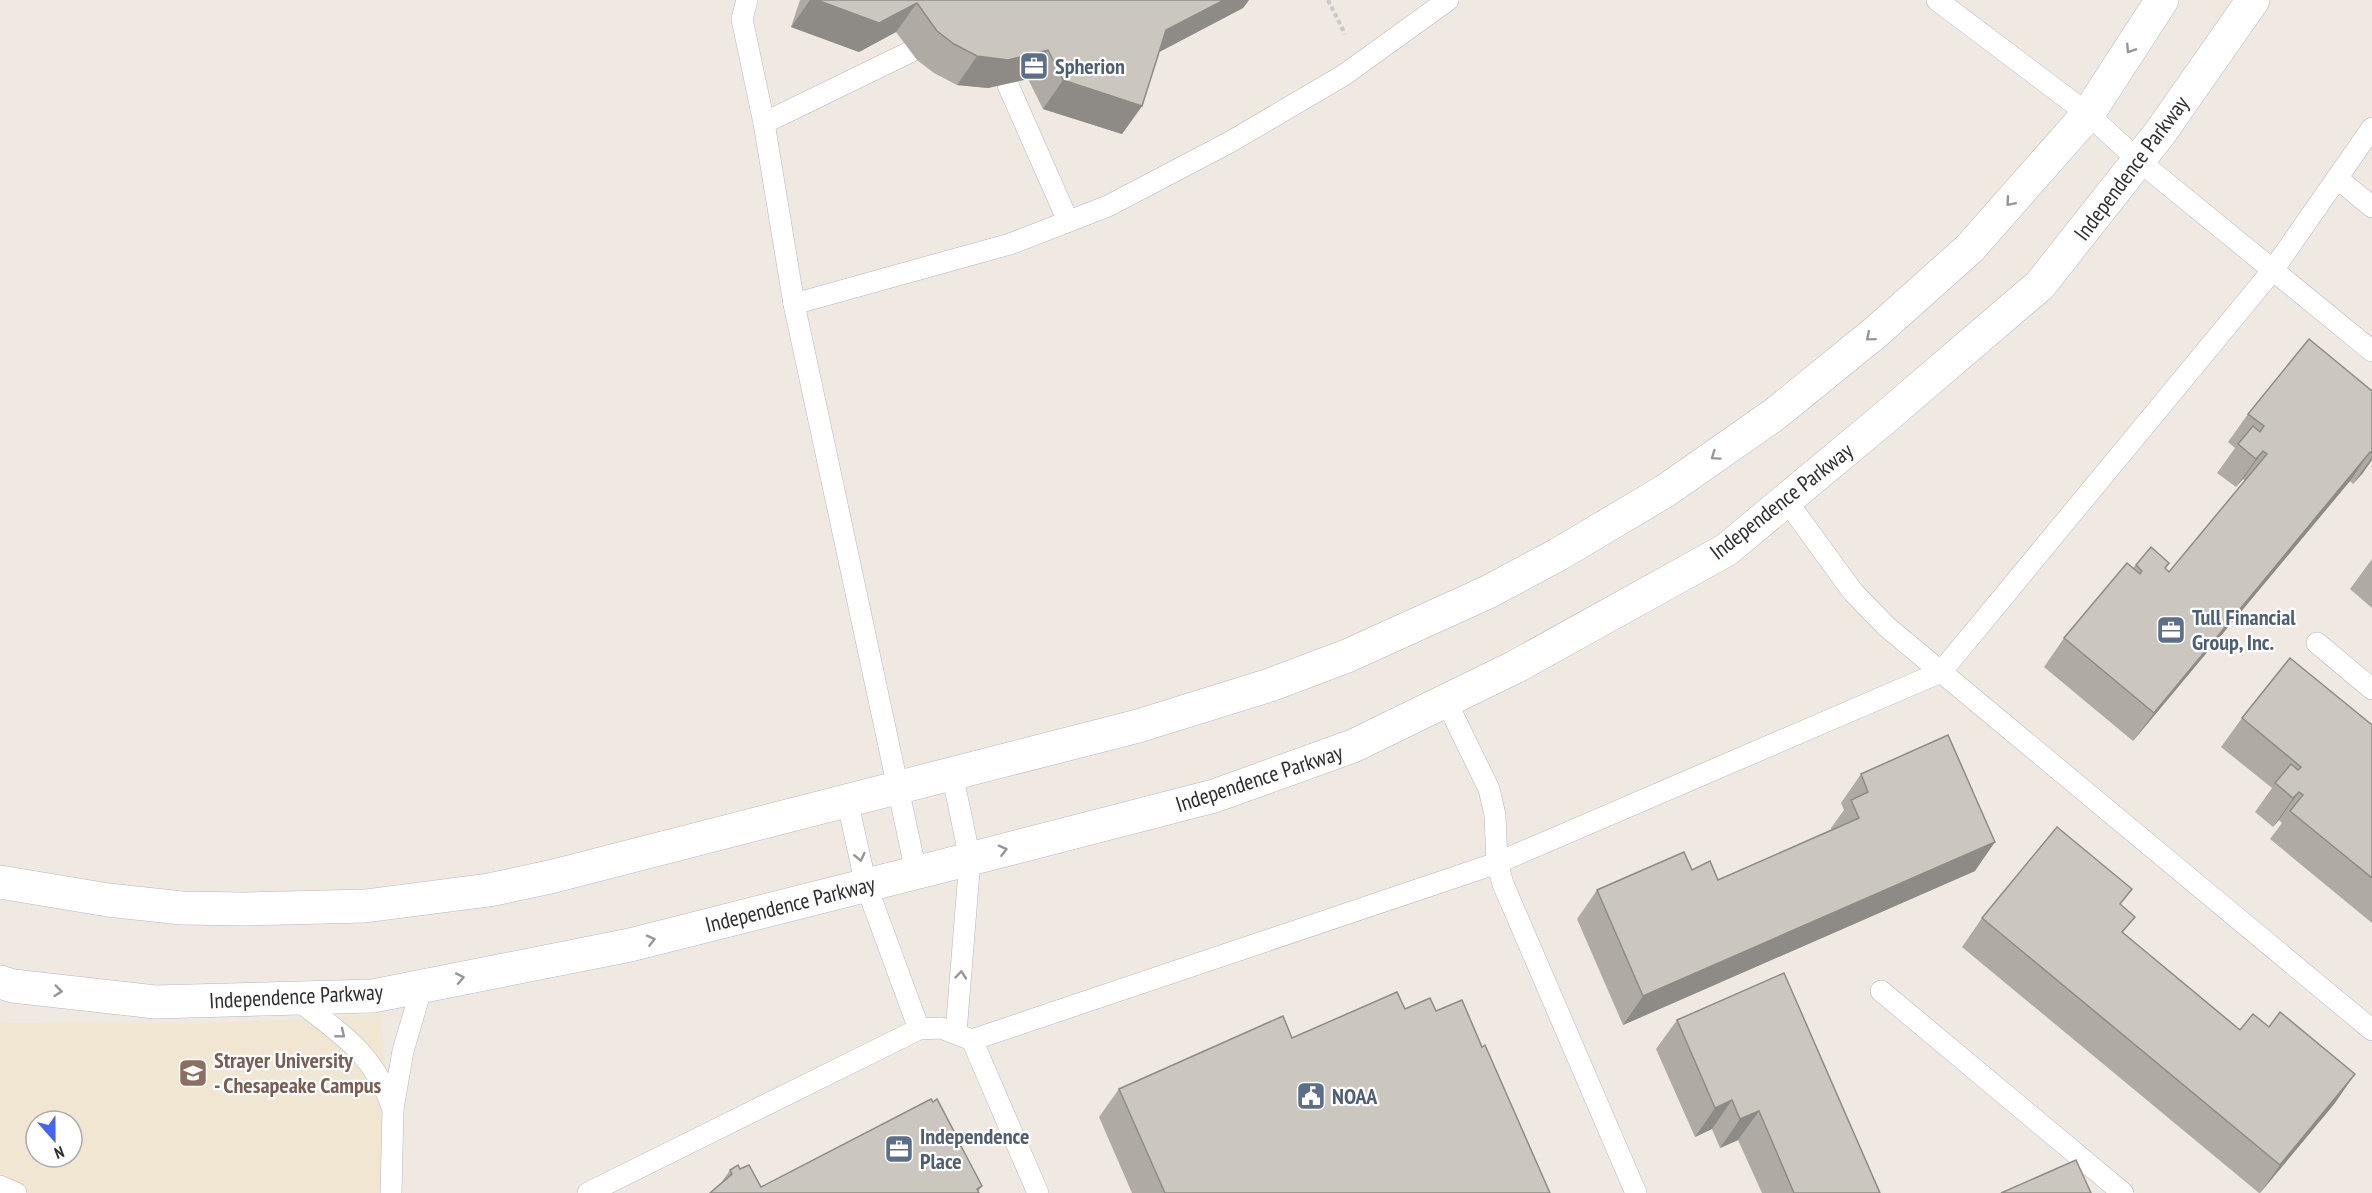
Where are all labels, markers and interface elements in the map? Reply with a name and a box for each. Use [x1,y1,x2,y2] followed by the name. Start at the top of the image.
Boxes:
[2126,42,2137,53] one-way arrow
[1018,50,1050,82] office icon: Spherion
[1055,52,1125,80] place label: Spherion
[2067,90,2195,246] street label: Independence Parkway
[2006,195,2017,206] one-way arrow
[1866,330,1877,341] one-way arrow
[1704,436,1859,566] street label: Independence Parkway
[1711,449,1722,460] one-way arrow
[2192,603,2296,656] place label: Tull Financial Group, Inc.
[2155,614,2187,646] office icon: Tull Financial Group, Inc.
[1172,738,1347,818] street label: Independence Parkway
[998,845,1008,858] one-way arrow
[852,852,865,862] one-way arrow
[702,869,878,939] street label: Independence Parkway
[646,934,656,947] one-way arrow
[954,970,967,979] one-way arrow
[455,972,465,985] one-way arrow
[208,977,384,1015] street label: Independence Parkway
[53,984,62,997] one-way arrow
[334,1027,345,1038] one-way arrow
[214,1046,382,1099] place label: Strayer University - Chesapeake Campus
[177,1057,209,1089] school or university icon: Strayer University - Chesapeake Campus
[1295,1080,1327,1112] public building icon: NOAA
[1332,1082,1378,1110] place label: NOAA
[24,1109,84,1169] north arrow
[920,1122,1029,1175] place label: Independence Place
[883,1133,915,1165] office icon: Independence Place
[52,1142,67,1164] text: N

